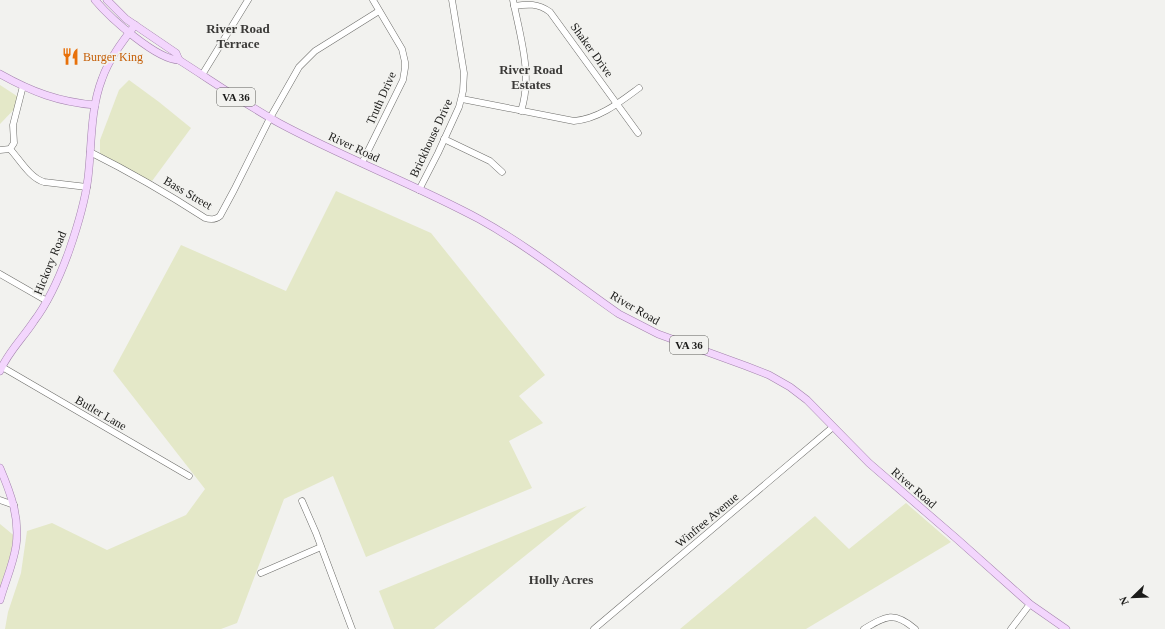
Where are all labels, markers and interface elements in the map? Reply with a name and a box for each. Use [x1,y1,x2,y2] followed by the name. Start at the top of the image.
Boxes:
[568,20,616,80] street label: Shaker Drive
[206,21,271,51] district label: River Road Terrace
[60,47,80,67] restaurant icon: Burger King
[83,50,143,64] place label: Burger King
[499,62,564,92] district label: River Road Estates
[363,69,399,127] street label: Truth Drive
[217,88,255,106] road number: VA 36
[407,97,455,179] street label: Brickhouse Drive
[326,129,382,165] street label: River Road
[161,174,215,213] street label: Bass Street
[31,229,69,297] street label: Hickory Road
[608,288,662,328] street label: River Road
[670,336,708,354] road number: VA 36
[73,393,129,433] street label: Butler Lane
[889,465,939,511] street label: River Road
[673,490,741,550] street label: Winfree Avenue
[529,572,593,587] district label: Holly Acres
[1113,577,1153,617] north arrow
[1117,595,1131,607] text: N

